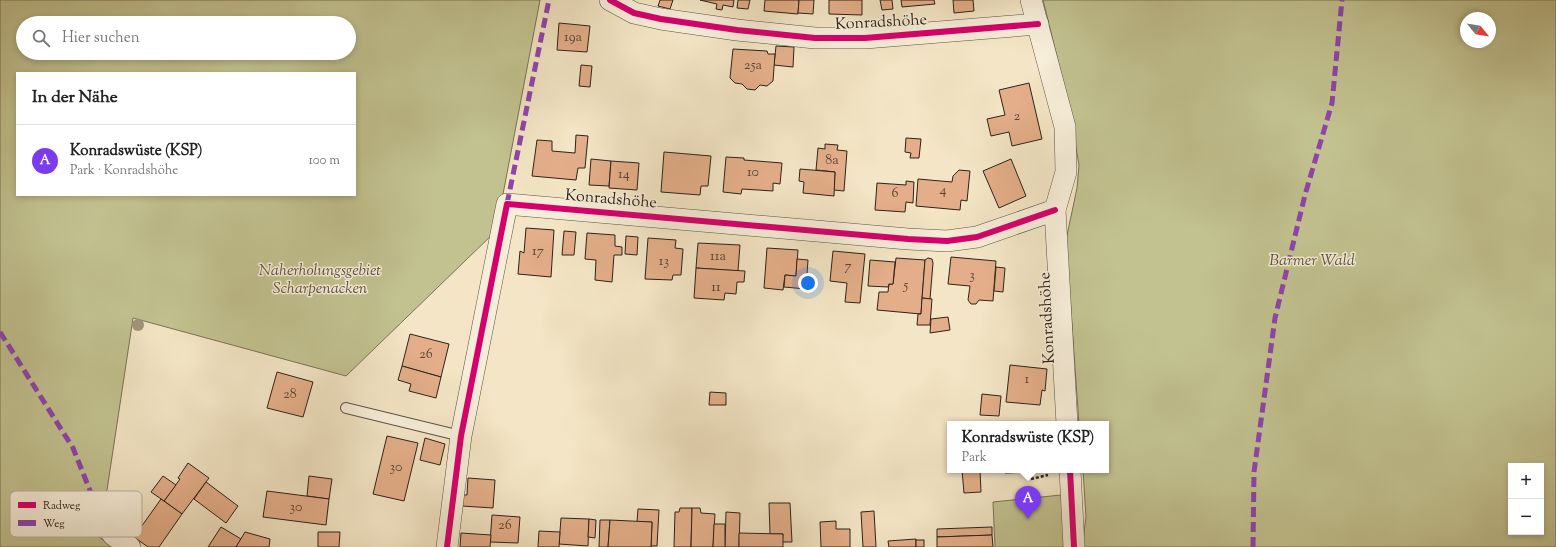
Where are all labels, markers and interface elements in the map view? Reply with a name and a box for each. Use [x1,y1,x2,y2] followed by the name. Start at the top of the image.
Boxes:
[834,9,928,37] street label: Konradshöhe
[1460,12,1496,48] north arrow
[16,16,356,60] search box
[30,27,52,49] icon: search
[62,28,140,49] text: Hier suchen
[564,28,582,48] house number: 19a
[744,56,762,76] house number: 25a
[32,86,118,110] text: In der Nähe
[1014,107,1021,127] house number: 2
[70,141,202,162] text: Konradswüste (KSP)
[825,151,839,171] house number: 8a
[40,152,50,170] text: A
[308,152,340,170] text: 100 m
[70,162,178,180] text: Park · Konradshöhe
[747,163,759,183] house number: 10
[618,165,630,185] house number: 14
[939,181,947,201] house number: 4
[892,184,899,204] house number: 6
[564,185,658,215] street label: Konradshöhe
[532,242,544,262] house number: 17
[710,247,727,267] house number: 11a
[1269,250,1355,273] park label: Barmer Wald
[659,252,670,272] house number: 13
[844,257,852,277] house number: 7
[259,260,381,301] park label: Naherholungsgebiet Scharpenacken
[969,266,975,286] house number: 3
[1034,271,1062,365] street label: Konradshöhe
[798,273,818,293] your location
[903,276,909,296] house number: 5
[711,278,721,298] house number: 11
[419,345,433,365] house number: 26
[1025,370,1030,390] house number: 1
[283,385,297,405] house number: 28
[947,421,1109,473] popup
[962,428,1094,449] text: Konradswüste (KSP)
[962,449,987,467] text: Park
[390,458,402,478] house number: 30
[1508,463,1544,535] map controls
[1508,463,1544,499] button: +
[1015,486,1041,519] pin: A
[10,491,142,537] legend
[43,498,81,514] text: Radweg
[290,498,302,518] house number: 30
[1508,499,1544,535] button: −
[43,516,65,532] text: Weg
[498,516,512,536] house number: 26

